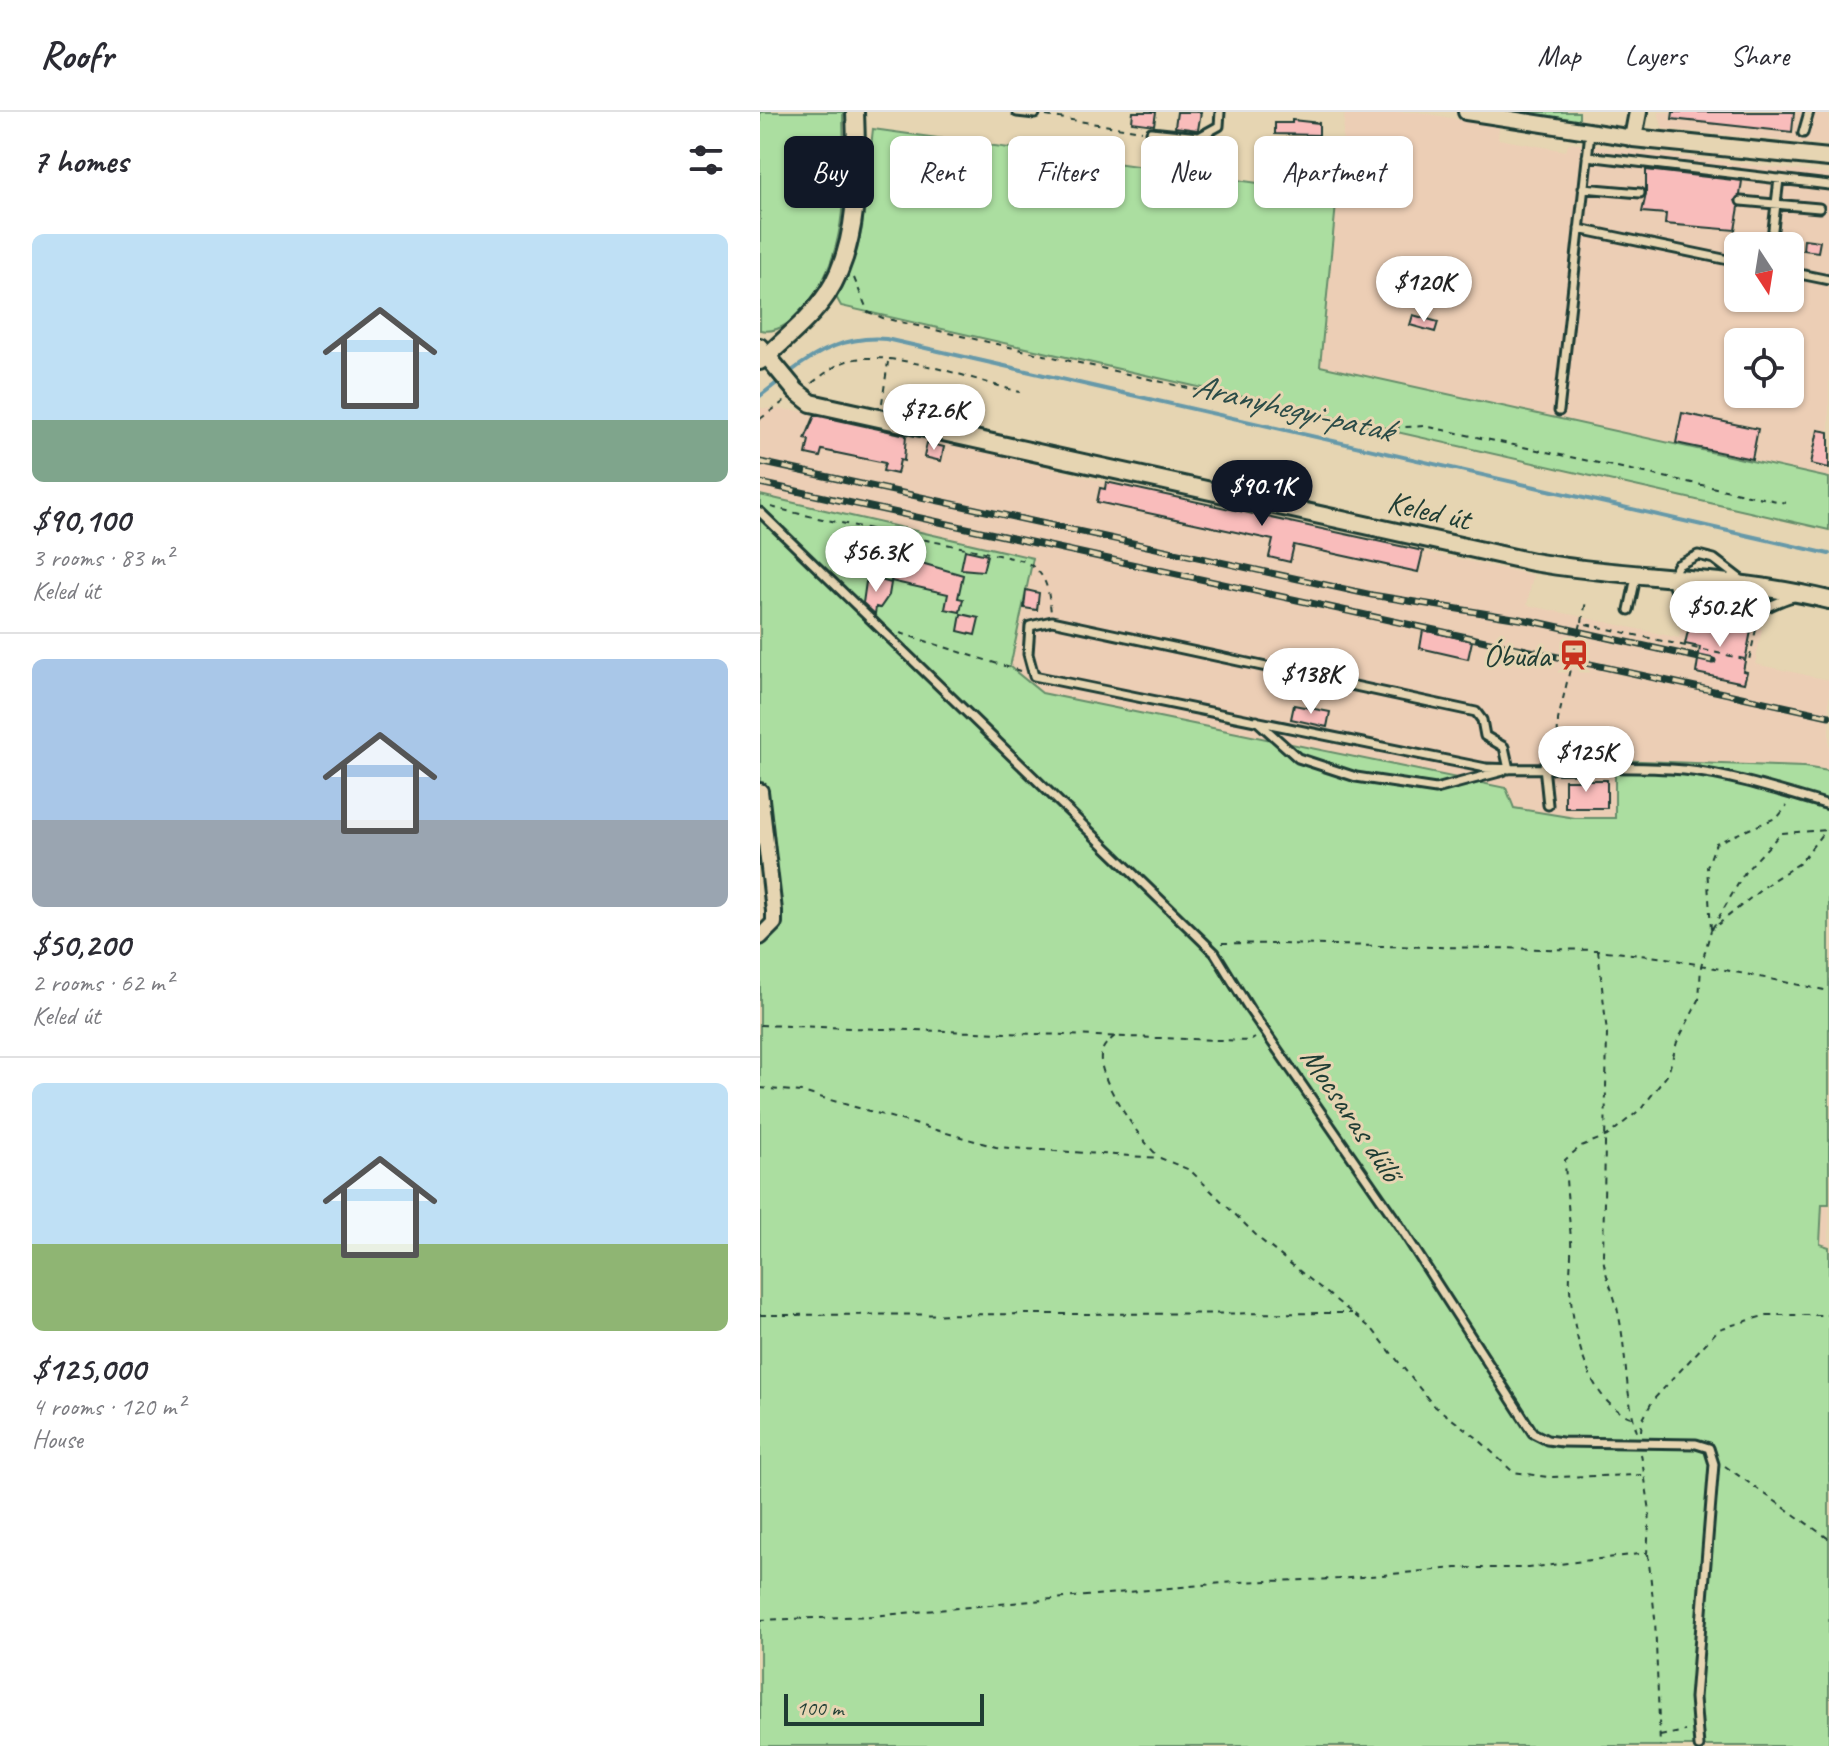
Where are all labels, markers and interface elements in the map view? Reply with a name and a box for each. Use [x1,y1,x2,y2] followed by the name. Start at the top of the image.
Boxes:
[40,32,113,79] text: Roofr
[1538,38,1581,73] text: Map
[1625,38,1686,73] text: Layers
[1730,38,1789,73] text: Share
[784,136,874,208] chip: Buy
[890,136,992,208] chip: Rent
[1008,136,1125,208] chip: Filters
[1141,136,1238,208] chip: New
[1254,136,1413,208] chip: Apartment
[684,138,728,182] icon: filters
[32,139,128,182] text: 7 homes
[1724,232,1804,312] north arrow
[1724,232,1804,408] map controls
[1368,256,1480,324] pin: $120K
[1394,265,1454,298] text: $120K
[308,286,452,430] icon: home
[1724,328,1804,408] button: locate
[1189,364,1403,453] water label: Aranyhegyi-patak
[869,384,999,452] pin: $72.6K
[901,393,967,426] text: $72.6K
[1197,460,1327,528] pin: $90.1K
[1230,469,1294,502] text: $90.1K
[1383,481,1478,541] street label: Keled út
[32,498,130,541] text: $90,100
[811,526,941,594] pin: $56.3K
[843,535,909,568] text: $56.3K
[32,541,173,574] text: 3 rooms · 83 m²
[32,574,100,607] text: Keled út
[1655,581,1785,649] pin: $50.2K
[1688,590,1752,623] text: $50.2K
[1483,635,1552,676] place label: Óbuda
[1557,638,1591,672] station icon: Óbuda
[1255,648,1367,716] pin: $138K
[1281,657,1341,690] text: $138K
[308,711,452,855] icon: home
[1530,726,1642,794] pin: $125K
[1556,735,1616,768] text: $125K
[32,923,130,966] text: $50,200
[32,966,173,999] text: 2 rooms · 62 m²
[32,999,100,1032] text: Keled út
[1292,1039,1414,1193] street label: Mocsaras dűlő
[308,1135,452,1279] icon: home
[32,1347,145,1390] text: $125,000
[32,1390,184,1423] text: 4 rooms · 120 m²
[32,1423,83,1456] text: House
[784,1690,984,1726] scale bar
[796,1694,843,1722] text: 100 m

